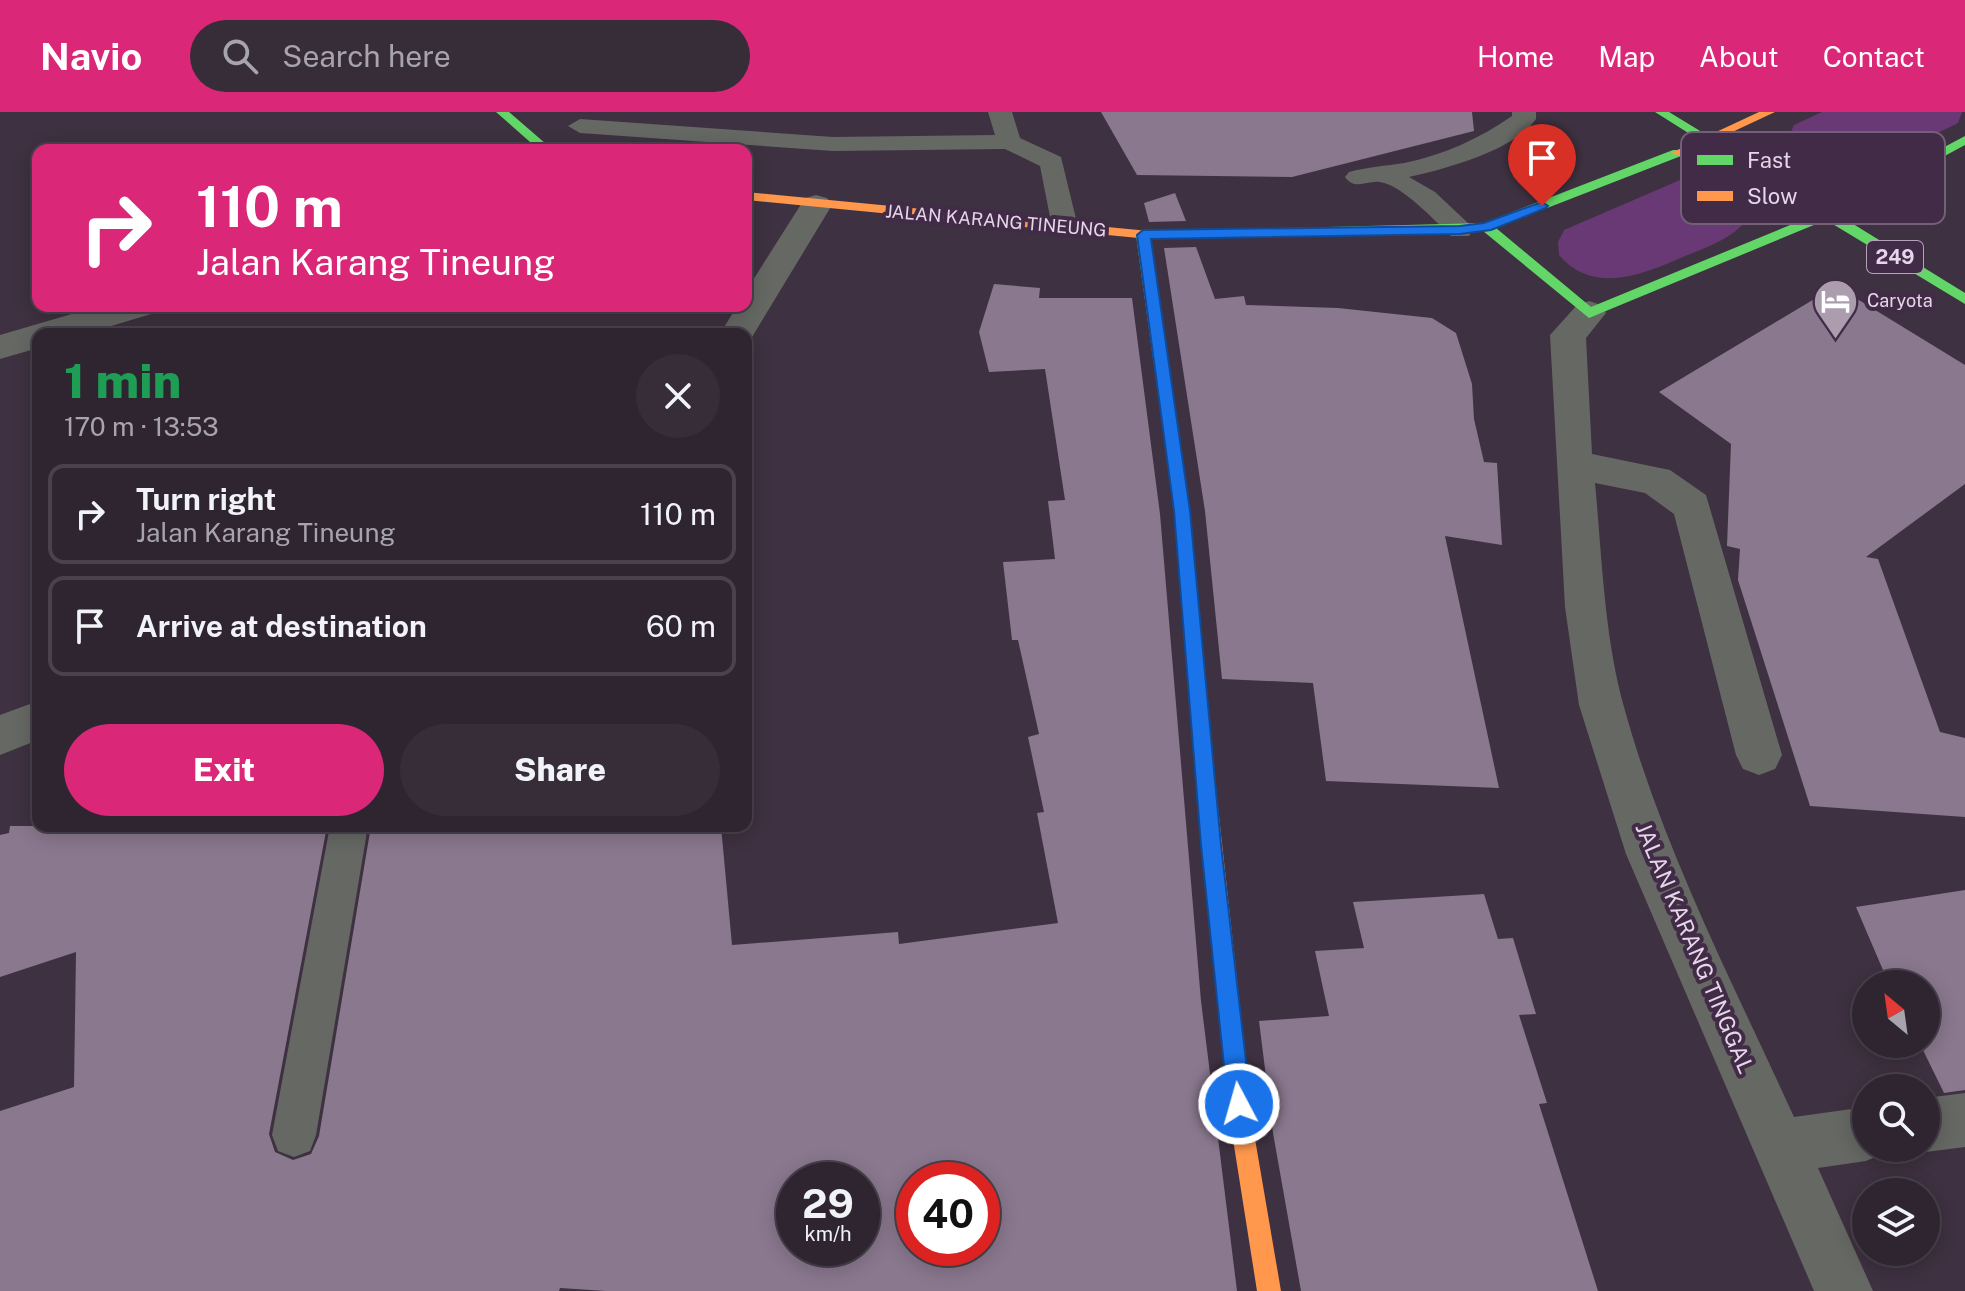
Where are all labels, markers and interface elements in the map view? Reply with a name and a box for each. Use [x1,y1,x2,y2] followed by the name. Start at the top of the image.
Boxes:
[190,20,750,92] search box
[40,34,142,79] text: Navio
[218,34,262,78] icon: search
[282,38,451,74] text: Search here
[1477,40,1554,73] text: Home
[1598,40,1655,73] text: Map
[1699,40,1779,73] text: About
[1823,40,1925,73] text: Contact
[1508,124,1576,206] pin
[1681,132,1945,224] legend
[1520,136,1564,180] icon: arrive
[1747,147,1791,173] text: Fast
[196,174,343,240] text: 110 m
[64,176,168,280] icon: right
[1747,183,1797,209] text: Slow
[885,200,1107,241] street label: JALAN KARANG TINEUNG
[196,241,555,283] text: Jalan Karang Tineung
[1867,241,1923,273] road number: 249
[1812,277,1860,340] hotel icon: Caryota
[1867,290,1933,311] place label: Caryota
[64,352,181,409] text: 1 min
[636,354,720,438] button: close
[64,411,219,442] text: 170 m · 13:53
[136,481,276,517] text: Turn right
[68,492,112,536] icon: right
[640,496,716,532] text: 110 m
[136,517,396,548] text: Jalan Karang Tineung
[68,604,112,648] icon: arrive
[136,608,427,644] text: Arrive at destination
[646,608,716,644] text: 60 m
[64,724,384,816] button: Exit
[400,724,720,816] button: Share
[1630,819,1760,1077] street label: JALAN KARANG TINGGAL
[1852,970,1940,1058] north arrow
[1852,970,1940,1266] map controls
[1197,1062,1281,1146] position arrow
[1852,1074,1940,1162] button: search
[896,1162,1000,1266] speed limit sign: 40
[1852,1178,1940,1266] button: layers
[802,1180,854,1227] text: 29
[804,1222,852,1246] text: km/h

